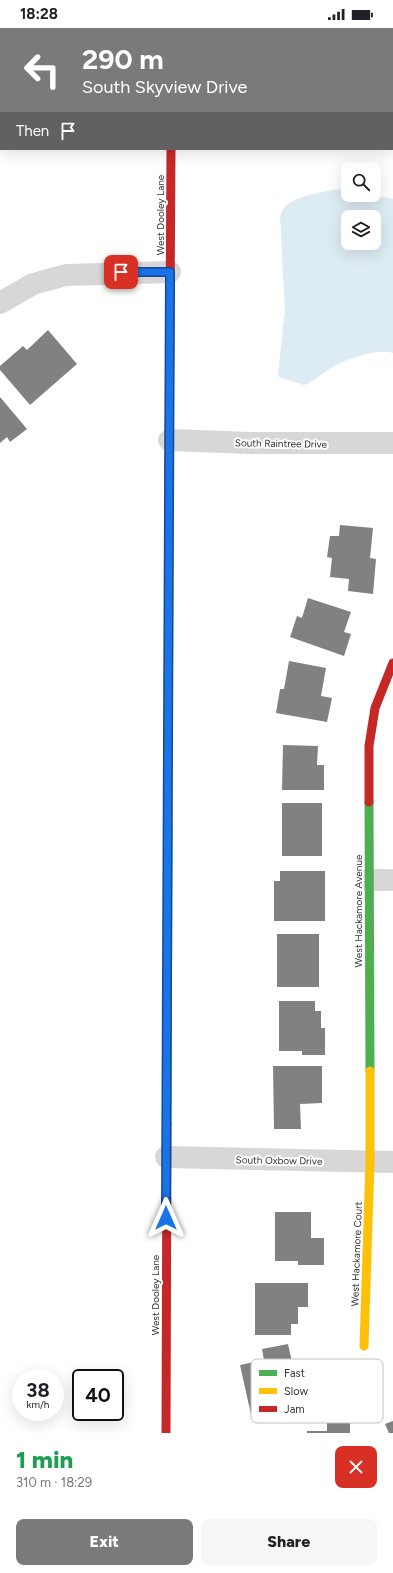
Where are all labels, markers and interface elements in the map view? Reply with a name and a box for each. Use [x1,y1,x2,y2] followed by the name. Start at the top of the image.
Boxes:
[20,5,58,23] text: 18:28
[82,42,164,76] text: 290 m
[16,44,68,96] icon: left
[82,76,247,98] text: South Skyview Drive
[57,120,79,142] icon: arrive
[16,122,49,140] text: Then
[341,162,381,250] map controls
[341,162,381,202] button: search
[154,174,167,255] street label: West Dooley Lane
[341,210,381,250] button: layers
[104,255,138,289] pin
[110,261,132,283] icon: arrive
[235,436,328,451] street label: South Raintree Drive
[352,854,365,967] street label: West Hackamore Avenue
[235,1153,323,1168] street label: South Oxbow Drive
[145,1197,187,1239] position arrow
[348,1201,365,1307] street label: West Hackamore Court
[149,1254,162,1335] street label: West Dooley Lane
[251,1359,383,1423] legend
[284,1367,305,1380] text: Fast
[72,1369,124,1421] speed limit sign: 40
[26,1378,50,1402] text: 38
[284,1385,308,1398] text: Slow
[27,1398,49,1411] text: km/h
[284,1403,305,1416] text: Jam
[16,1445,73,1474] text: 1 min
[335,1446,377,1488] button: close
[16,1475,92,1490] text: 310 m · 18:29
[16,1519,193,1565] button: Exit
[201,1519,377,1565] button: Share

